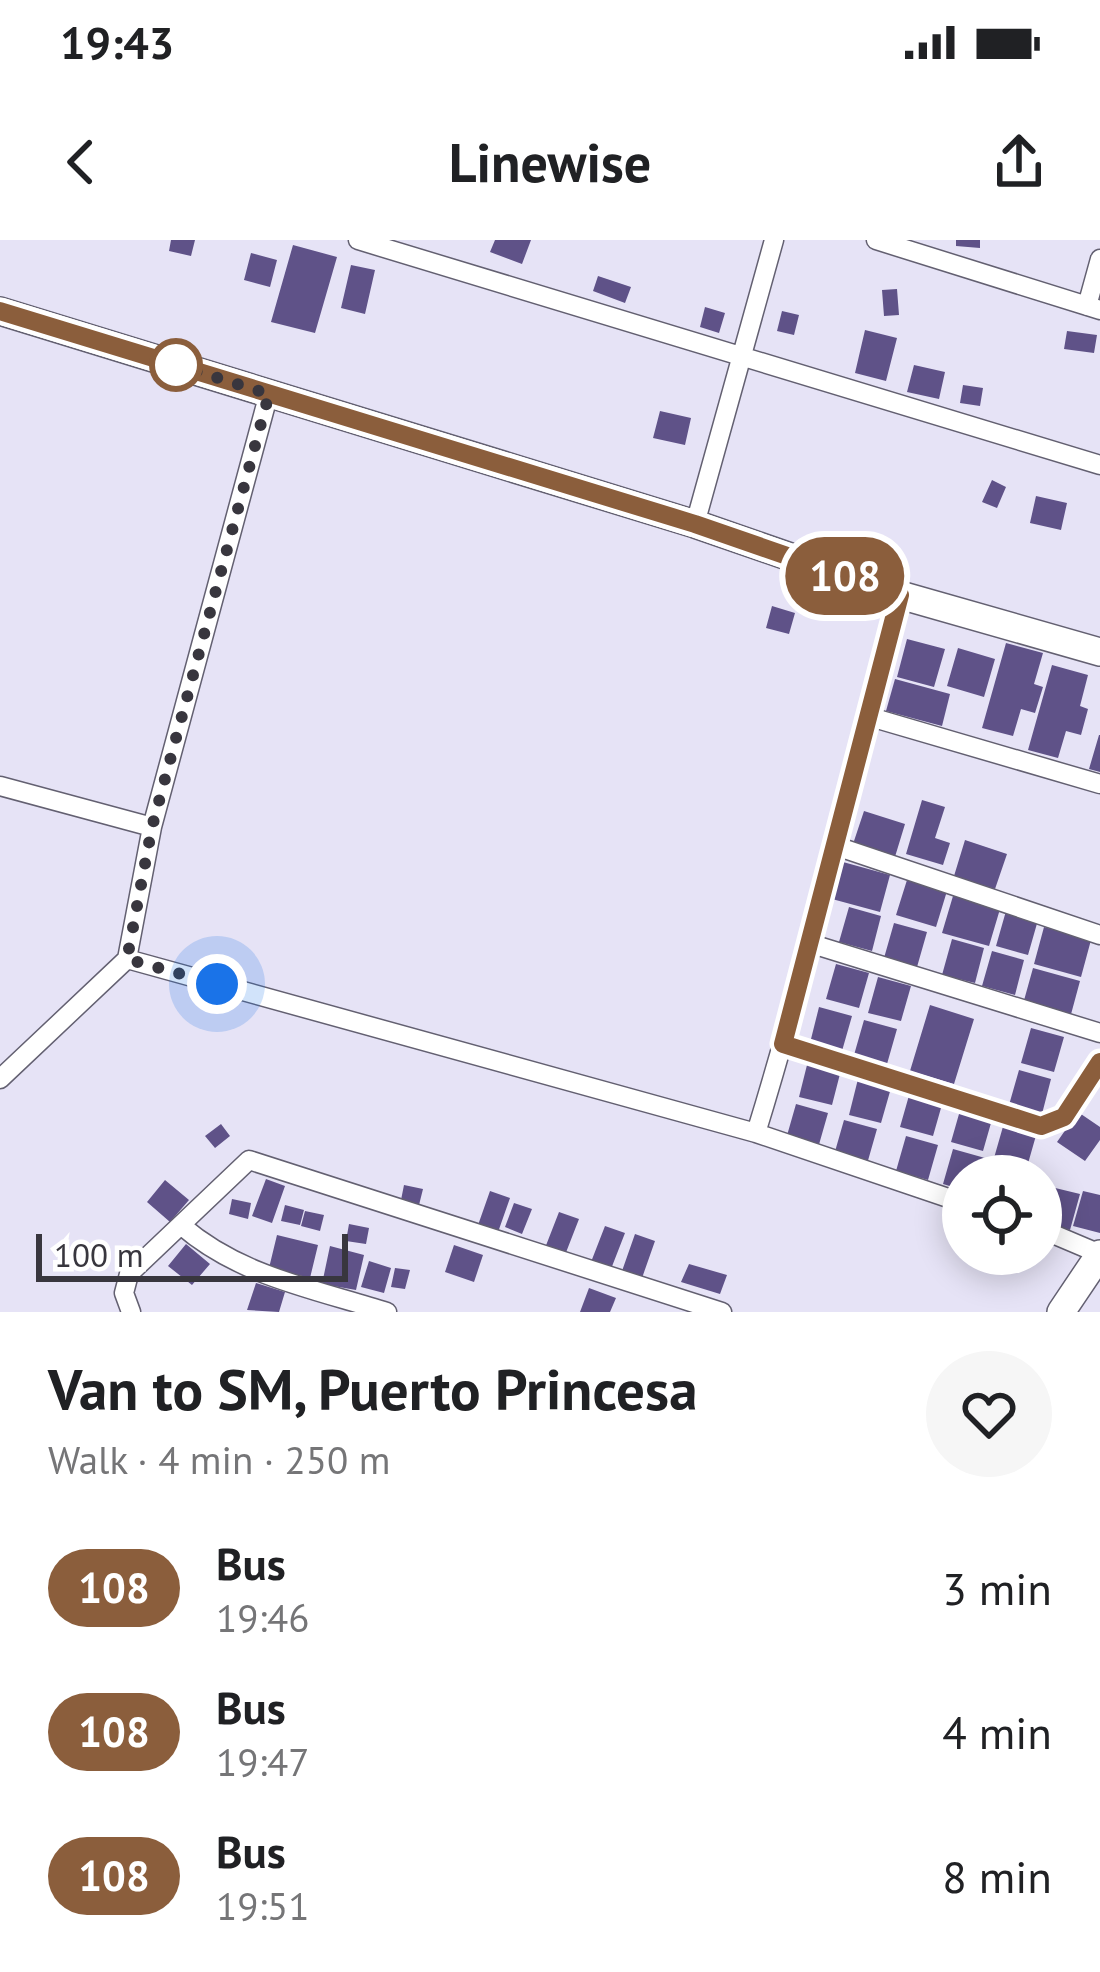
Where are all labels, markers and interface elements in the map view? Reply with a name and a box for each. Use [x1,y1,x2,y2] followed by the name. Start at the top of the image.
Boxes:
[60,13,174,71] text: 19:43
[449,127,651,197] text: Linewise
[48,129,114,195] icon: back
[986,129,1052,195] icon: share
[151,340,201,390] unlabelled marker
[776,537,914,615] line badge: 108
[809,548,881,603] text: 108
[187,954,247,1014] your location
[942,1155,1062,1275] map controls
[942,1155,1062,1275] button: locate
[36,1228,348,1281] scale bar
[54,1233,144,1276] text: 100 m
[926,1351,1052,1477] button: heart
[48,1352,697,1426] text: Van to SM, Puerto Princesa
[48,1434,390,1485] text: Walk · 4 min · 250 m
[216,1534,286,1592] text: Bus
[942,1559,1052,1617] text: 3 min
[78,1560,150,1615] text: 108
[216,1592,310,1643] text: 19:46
[216,1678,286,1736] text: Bus
[942,1703,1052,1761] text: 4 min
[78,1704,150,1759] text: 108
[216,1736,310,1787] text: 19:47
[216,1822,286,1880] text: Bus
[942,1847,1052,1905] text: 8 min
[78,1848,150,1903] text: 108
[216,1880,310,1931] text: 19:51

